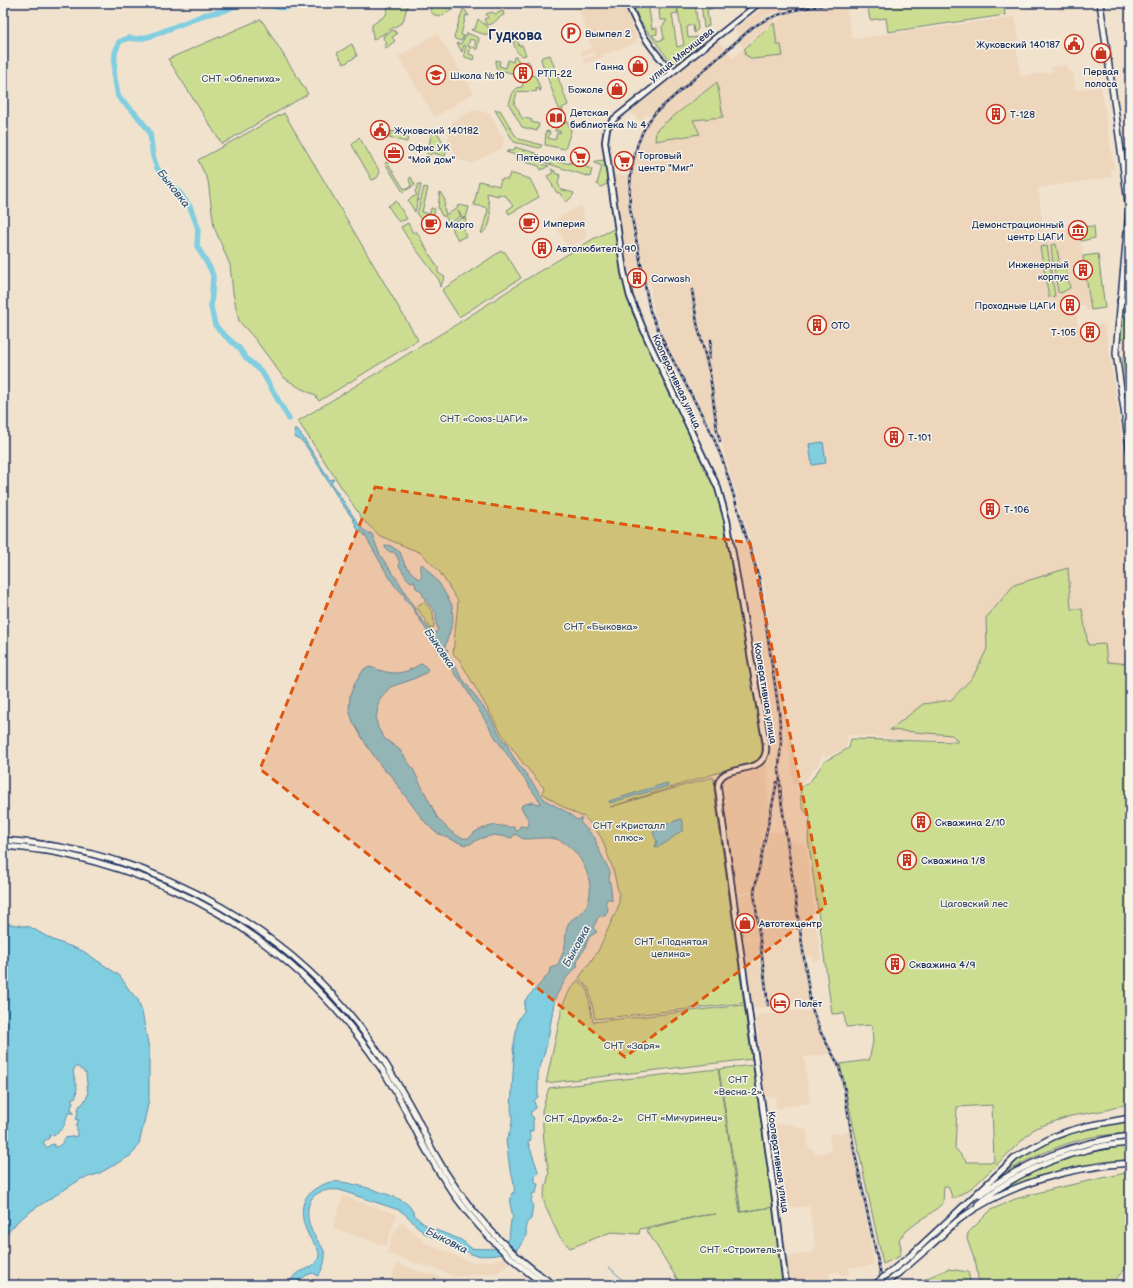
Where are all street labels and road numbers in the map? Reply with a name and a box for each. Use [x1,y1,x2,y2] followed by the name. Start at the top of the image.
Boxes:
[647,25,716,85] street label: улица Мясищева
[649,332,703,431] street label: Кооперативная улица
[751,641,779,745] street label: Кооперативная улица
[765,1110,791,1214] street label: Кооперативная улица

